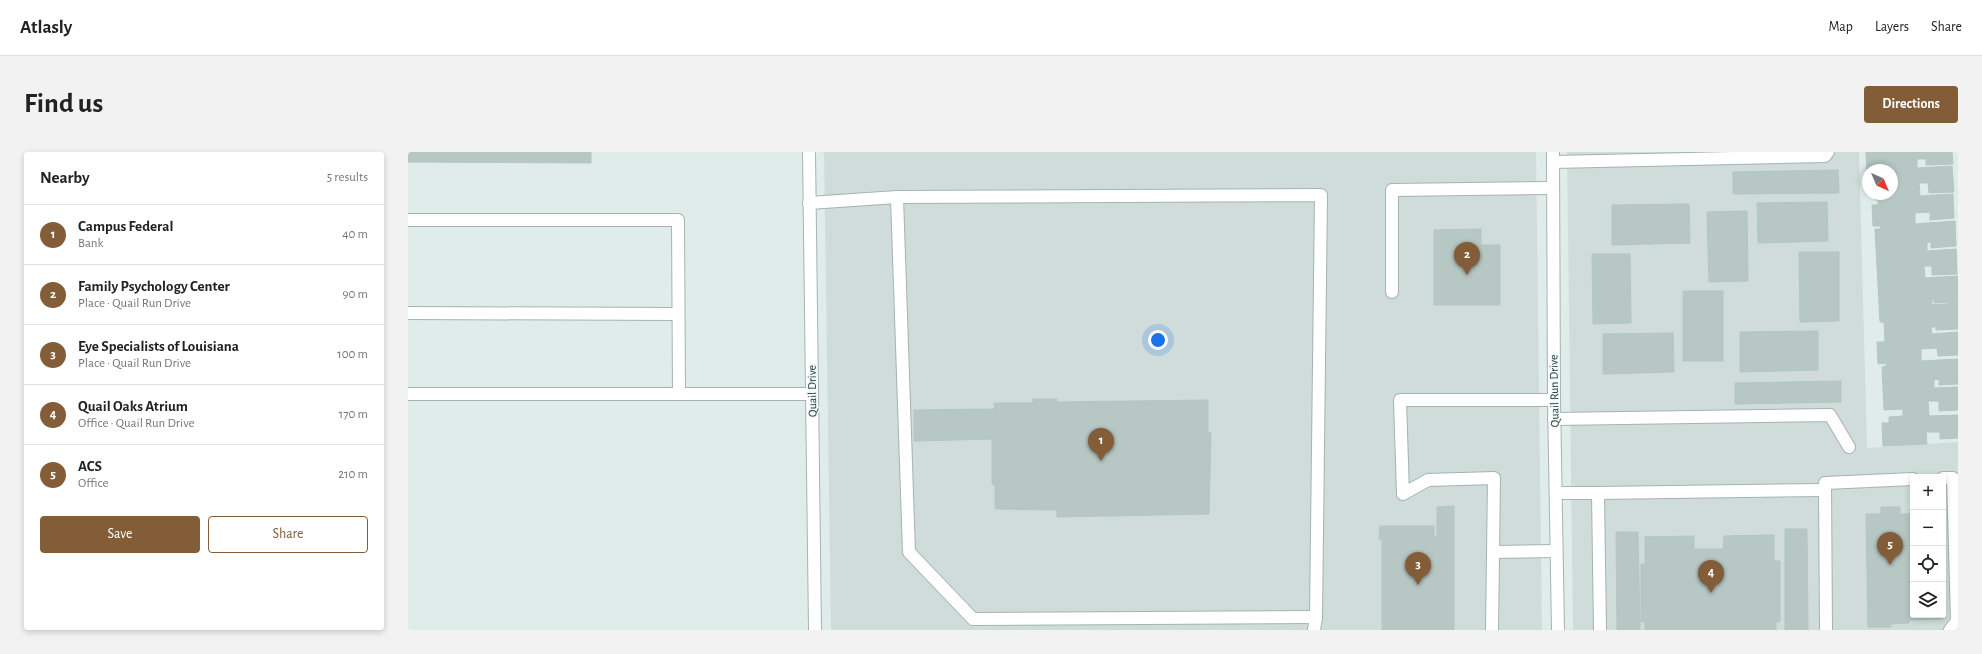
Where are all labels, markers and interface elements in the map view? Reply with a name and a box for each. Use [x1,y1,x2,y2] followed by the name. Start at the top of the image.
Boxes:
[20,18,72,37] text: Atlasly
[1828,20,1853,34] text: Map
[1875,20,1909,34] text: Layers
[1931,20,1962,34] text: Share
[1864,86,1958,123] button: Directions
[24,90,103,118] text: Find us
[1862,164,1898,200] north arrow
[40,169,90,186] text: Nearby
[327,171,368,184] text: 5 results
[78,219,173,234] text: Campus Federal
[51,228,55,241] text: 1
[342,228,368,241] text: 40 m
[78,237,104,250] text: Bank
[1454,242,1480,275] pin: 2
[78,279,230,294] text: Family Psychology Center
[50,288,56,301] text: 2
[342,288,368,301] text: 90 m
[78,297,191,310] text: Place · Quail Run Drive
[1148,330,1168,350] your location
[78,339,239,354] text: Eye Specialists of Louisiana
[50,348,56,361] text: 3
[337,348,368,361] text: 100 m
[1547,355,1562,427] street label: Quail Run Drive
[78,357,191,370] text: Place · Quail Run Drive
[806,365,819,417] street label: Quail Drive
[78,399,188,414] text: Quail Oaks Atrium
[50,408,56,421] text: 4
[339,408,368,421] text: 170 m
[78,417,194,430] text: Office · Quail Run Drive
[1088,428,1114,461] pin: 1
[78,459,102,474] text: ACS
[50,468,56,481] text: 5
[338,468,368,481] text: 210 m
[1910,474,1946,618] map controls
[1910,474,1946,510] button: +
[78,477,108,490] text: Office
[1910,510,1946,546] button: −
[40,516,200,553] button: Save
[208,516,368,553] button: Share
[1877,532,1903,565] pin: 5
[1910,546,1946,582] button: locate
[1405,552,1431,585] pin: 3
[1698,560,1724,593] pin: 4
[1910,582,1946,618] button: layers

